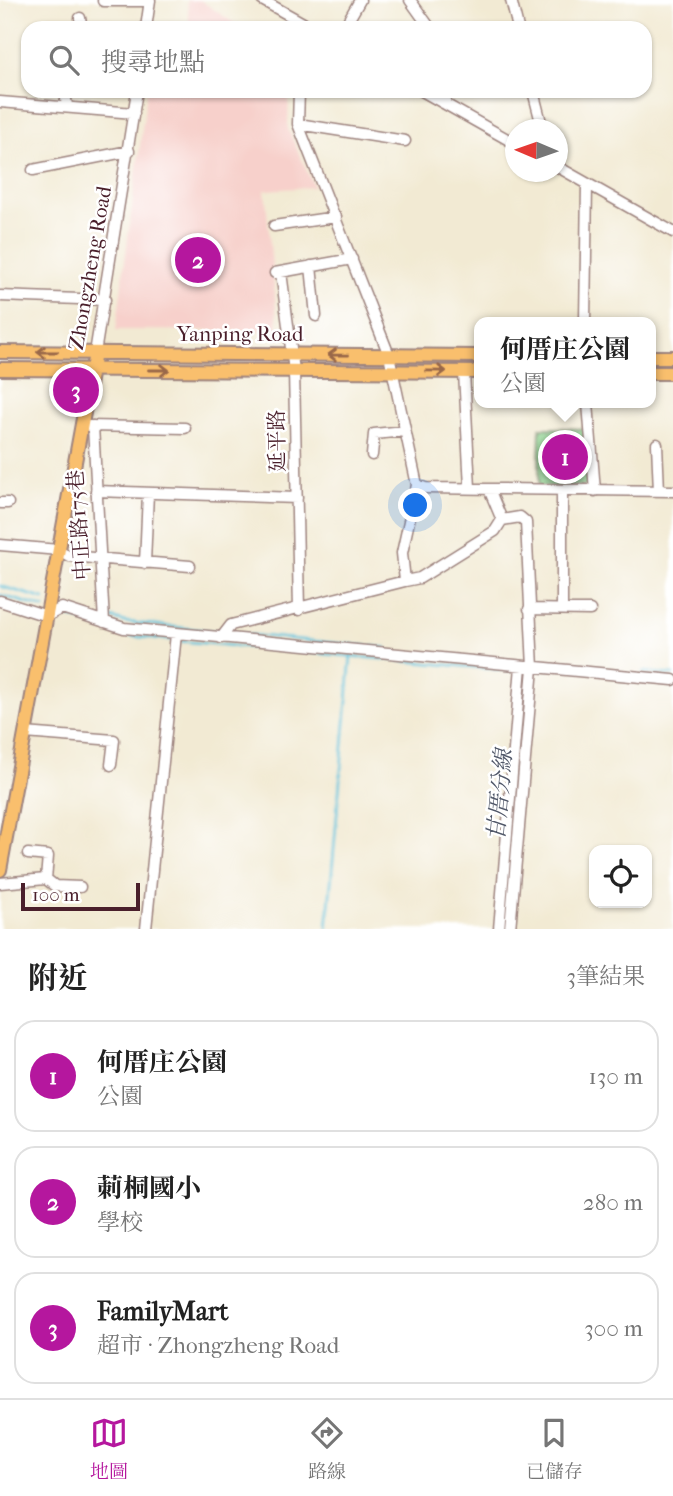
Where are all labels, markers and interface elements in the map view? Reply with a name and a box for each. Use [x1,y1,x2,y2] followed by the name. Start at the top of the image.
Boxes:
[21,21,652,98] search box
[45,41,83,79] icon: search
[101,47,205,78] text: 搜尋地點
[505,119,568,182] north arrow
[64,184,116,352] street label: Zhongzheng Road
[175,234,221,286] pin: 2
[474,317,656,408] popup
[176,322,304,346] street label: Yanping Road
[500,334,630,365] text: 何厝庄公園
[36,346,59,359] one-way arrow
[326,348,349,361] one-way arrow
[148,363,171,377] one-way arrow
[53,364,99,416] pin: 3
[424,365,447,378] one-way arrow
[500,370,546,397] text: 公園
[264,409,290,473] street label: 延平路
[542,431,588,483] pin: 1
[63,469,95,581] street label: 中正路175巷
[398,488,432,522] your location
[483,746,518,842] water label: 甘厝分線
[589,845,652,908] map controls
[589,845,652,908] button: locate
[21,880,140,912] scale bar
[32,884,80,906] text: 100 m
[28,961,88,996] text: 附近
[567,963,645,990] text: 3筆結果
[97,1047,227,1078] text: 何厝庄公園
[49,1063,57,1090] text: 1
[589,1063,643,1090] text: 130 m
[97,1083,143,1110] text: 公園
[97,1173,201,1204] text: 莿桐國小
[47,1189,59,1216] text: 2
[583,1189,643,1216] text: 280 m
[97,1209,143,1236] text: 學校
[97,1296,228,1327] text: FamilyMart
[48,1315,58,1342] text: 3
[584,1315,643,1342] text: 300 m
[97,1332,339,1359] text: 超市 · Zhongzheng Road
[90,1414,128,1483] tab: 地圖
[308,1414,346,1483] tab: 路線
[526,1414,583,1483] tab: 已儲存

